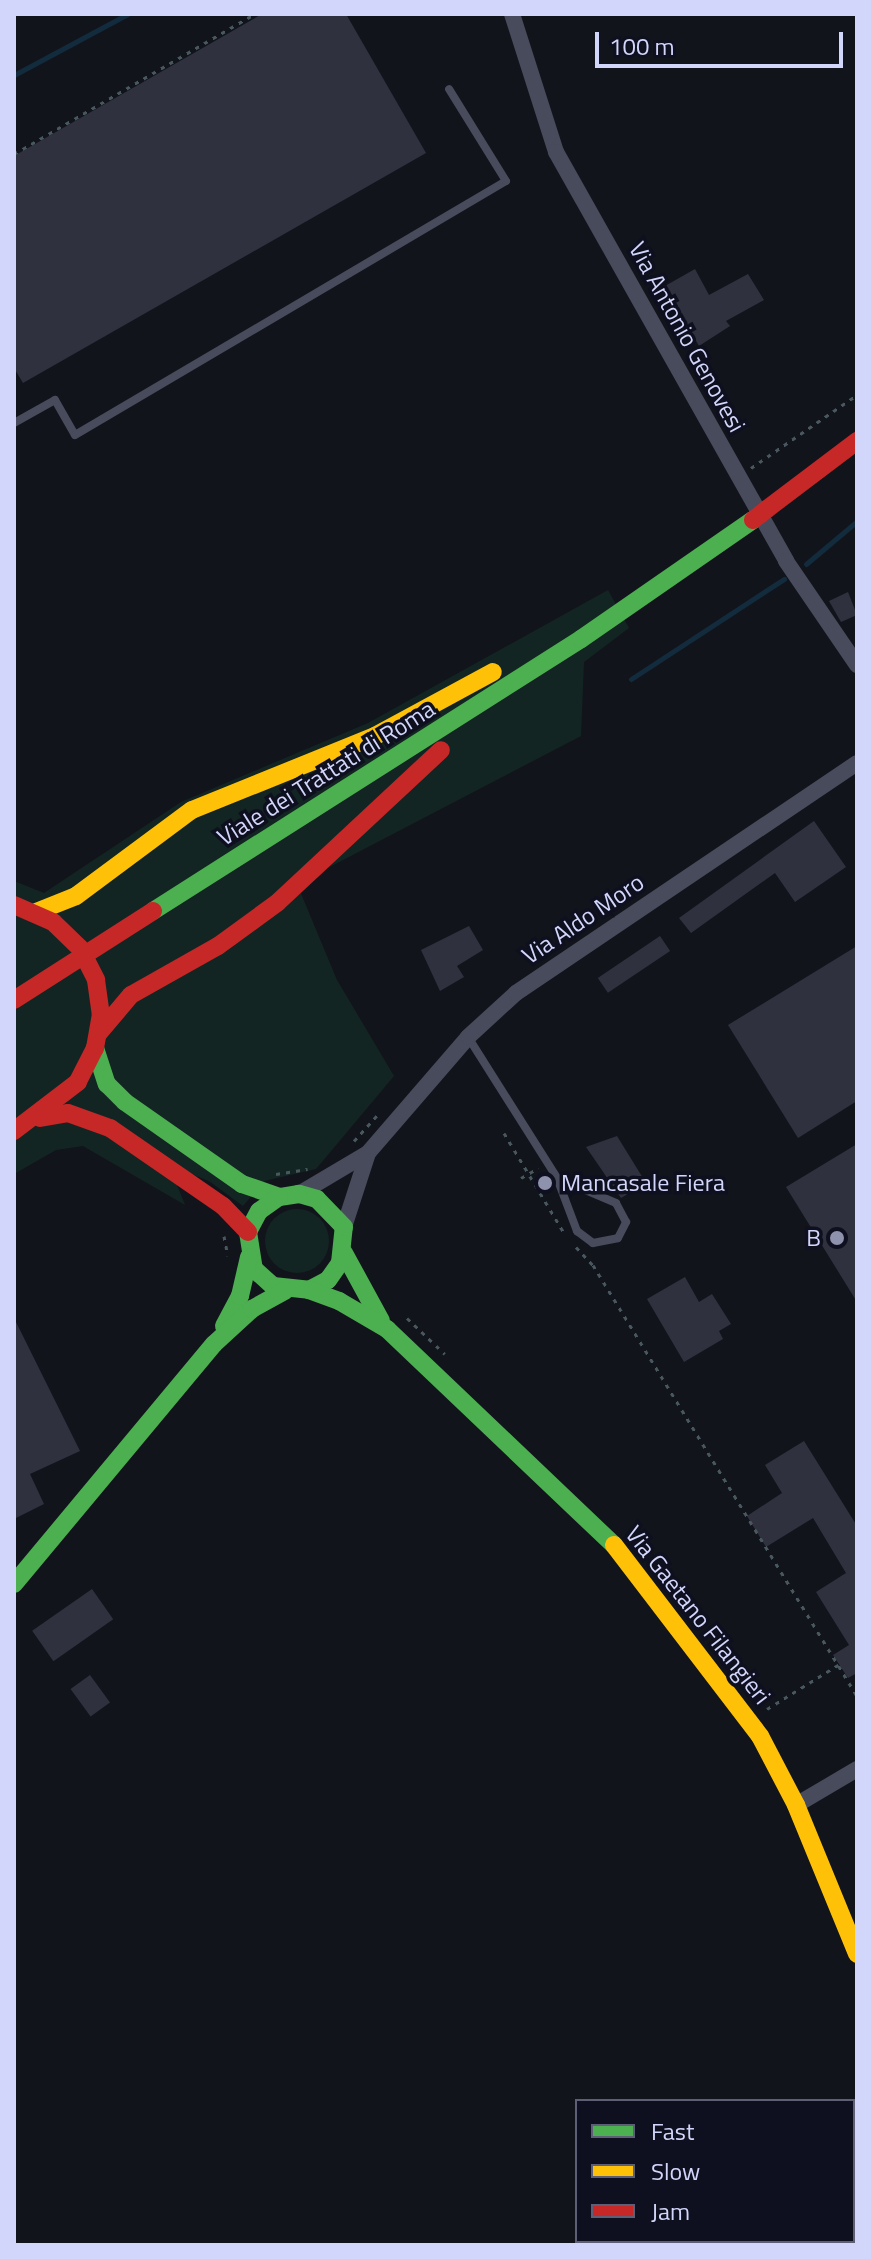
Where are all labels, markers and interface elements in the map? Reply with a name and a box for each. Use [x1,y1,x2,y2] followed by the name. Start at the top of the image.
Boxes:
[599,16,847,66] scale bar
[609,28,675,64] text: 100 m
[623,237,751,437] street label: Via Antonio Genovesi
[212,694,440,852] street label: Viale dei Trattati di Roma
[517,868,649,970] street label: Via Aldo Moro
[561,1169,725,1197] place label: Mancasale Fiera
[536,1174,554,1192] marker: Mancasale Fiera
[806,1224,821,1252] place label: B
[828,1229,846,1247] marker: B
[619,1520,777,1710] street label: Via Gaetano Filangieri
[575,2099,855,2243] legend
[651,2113,694,2149] text: Fast
[651,2153,700,2189] text: Slow
[651,2193,690,2229] text: Jam

